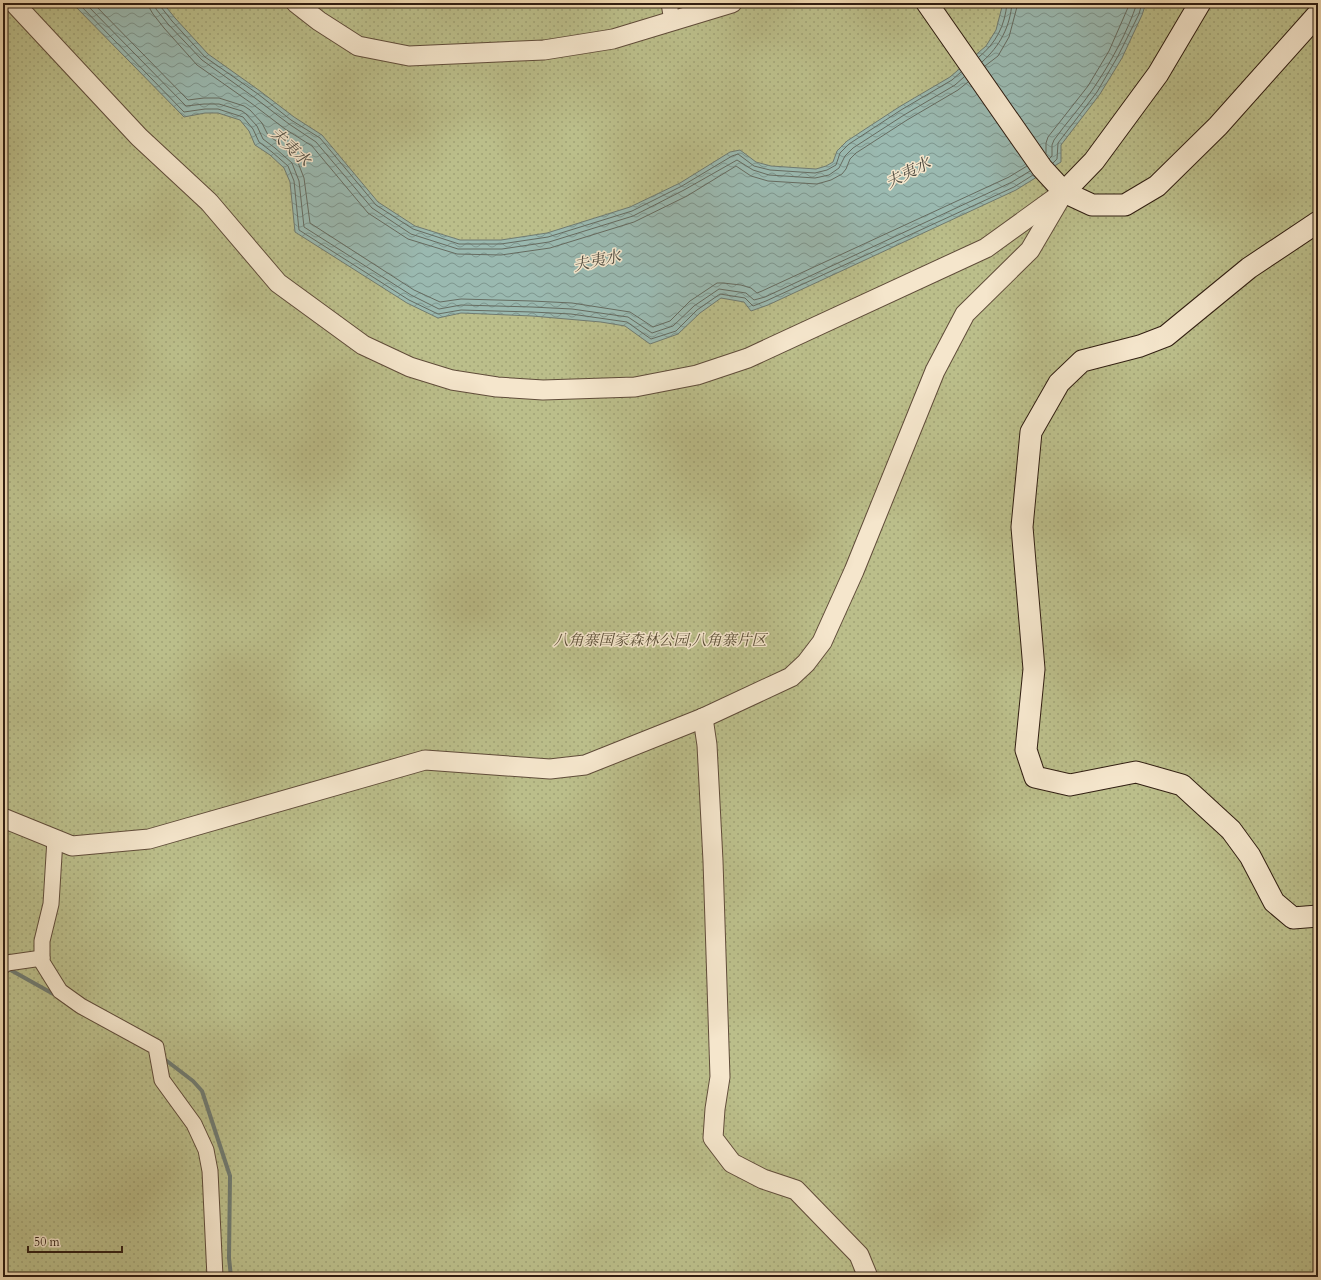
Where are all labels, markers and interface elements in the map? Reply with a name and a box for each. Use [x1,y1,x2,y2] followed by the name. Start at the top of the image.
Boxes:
[265,123,317,173] water label: 夫夷水
[882,151,936,194] water label: 夫夷水
[571,245,625,277] water label: 夫夷水
[554,630,768,650] park label: 八角寨国家森林公园,八角寨片区
[28,1228,122,1254] scale bar
[34,1234,61,1250] text: 50 m

